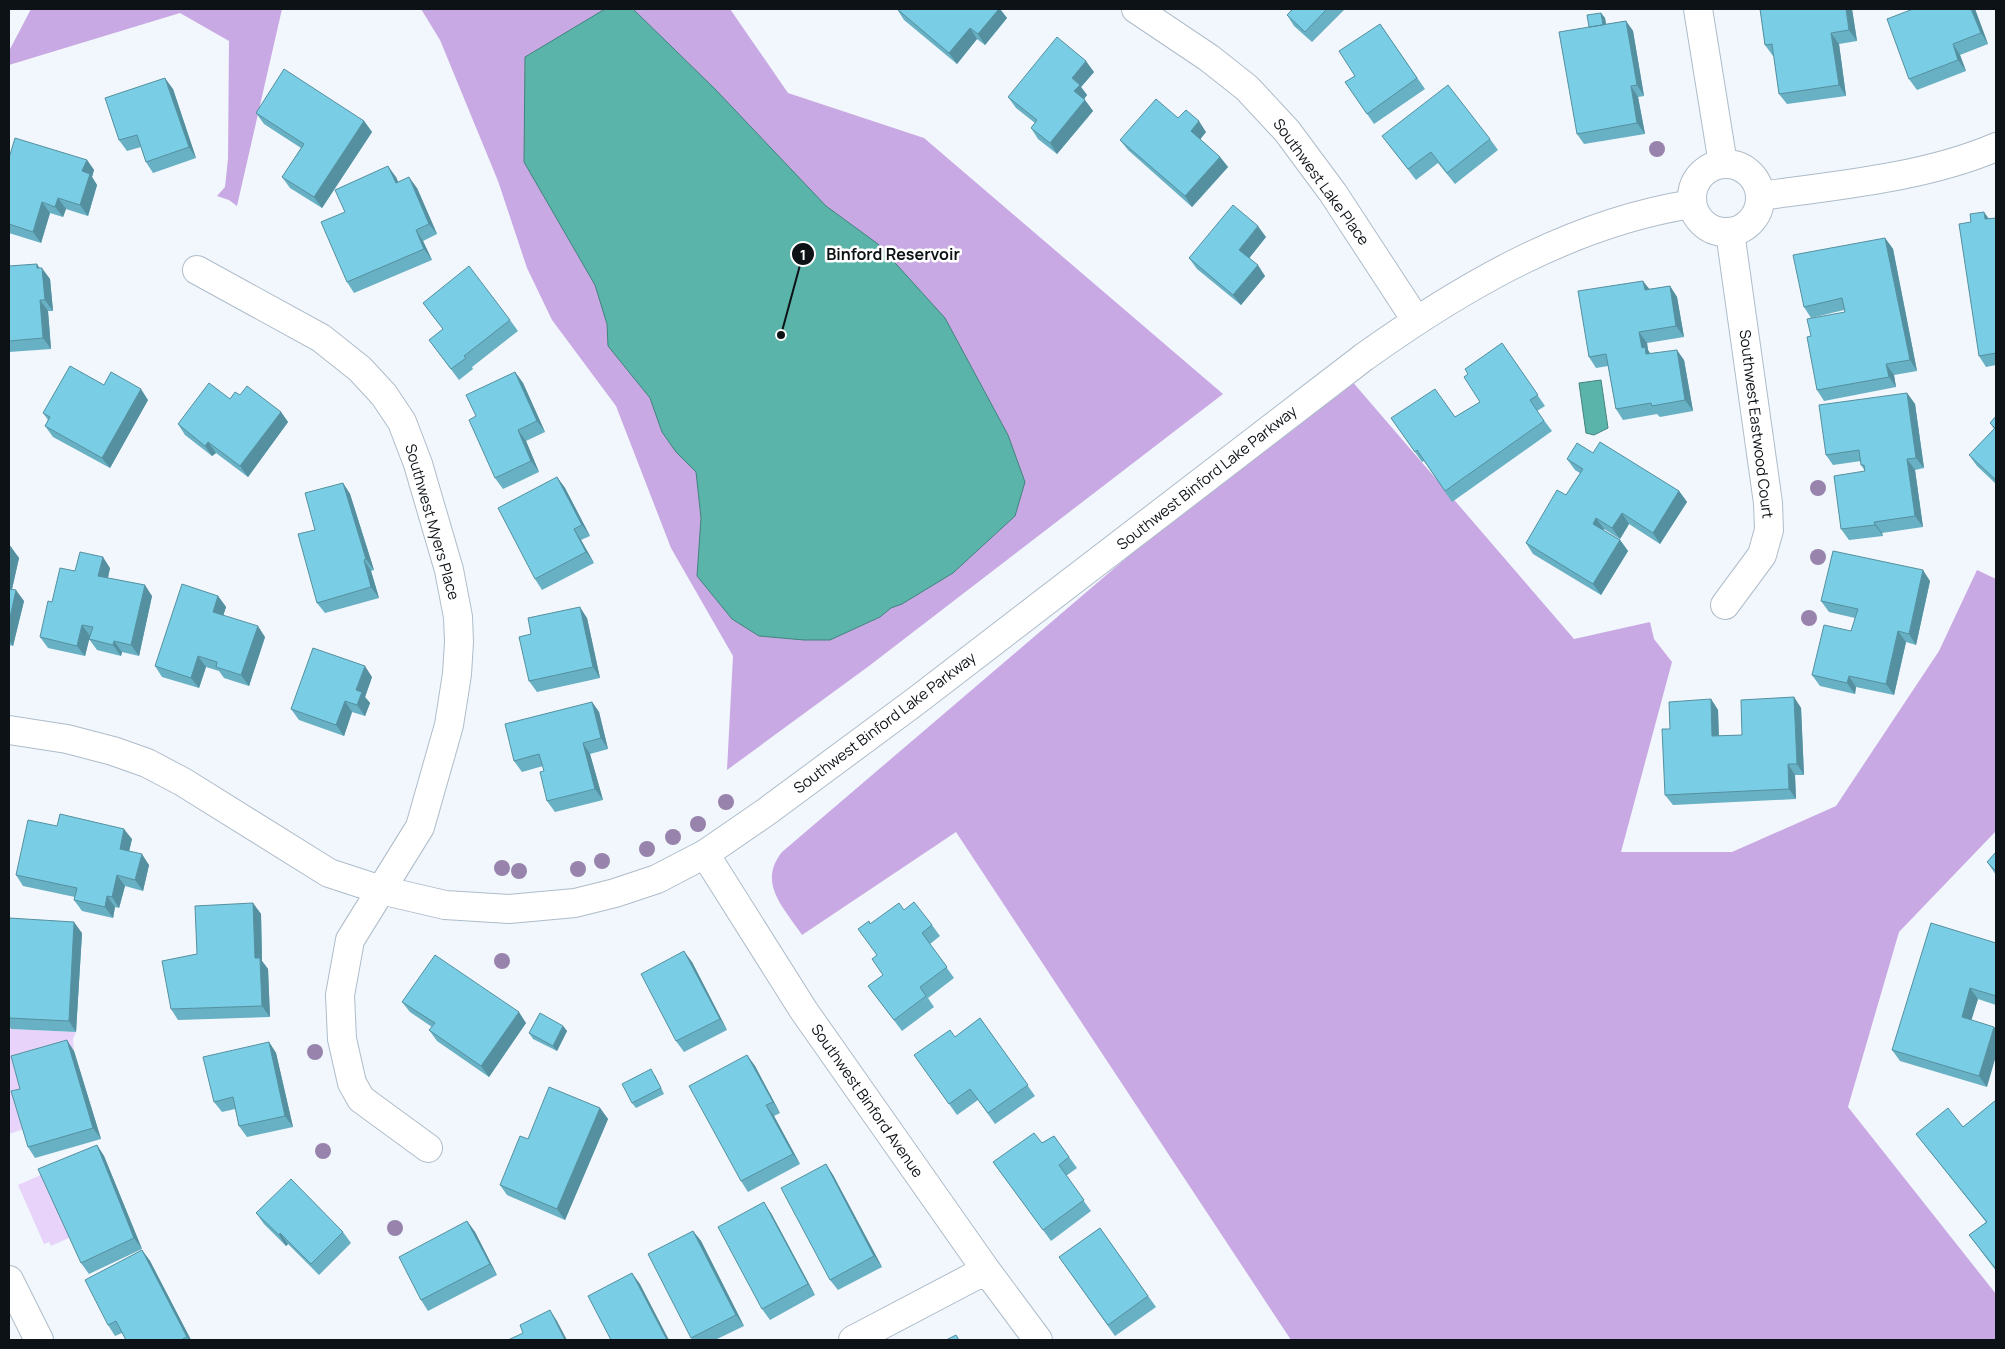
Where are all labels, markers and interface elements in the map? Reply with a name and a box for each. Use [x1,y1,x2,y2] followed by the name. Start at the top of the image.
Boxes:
[1268,114,1375,249] street label: Southwest Lake Place
[791,239,970,270] callout: Binford Reservoir
[826,243,960,265] text: Binford Reservoir
[800,244,806,265] text: 1
[1734,328,1779,520] street label: Southwest Eastwood Court
[1112,401,1301,555] street label: Southwest Binford Lake Parkway
[400,441,465,603] street label: Southwest Myers Place
[789,647,980,798] street label: Southwest Binford Lake Parkway
[806,1020,929,1182] street label: Southwest Binford Avenue

